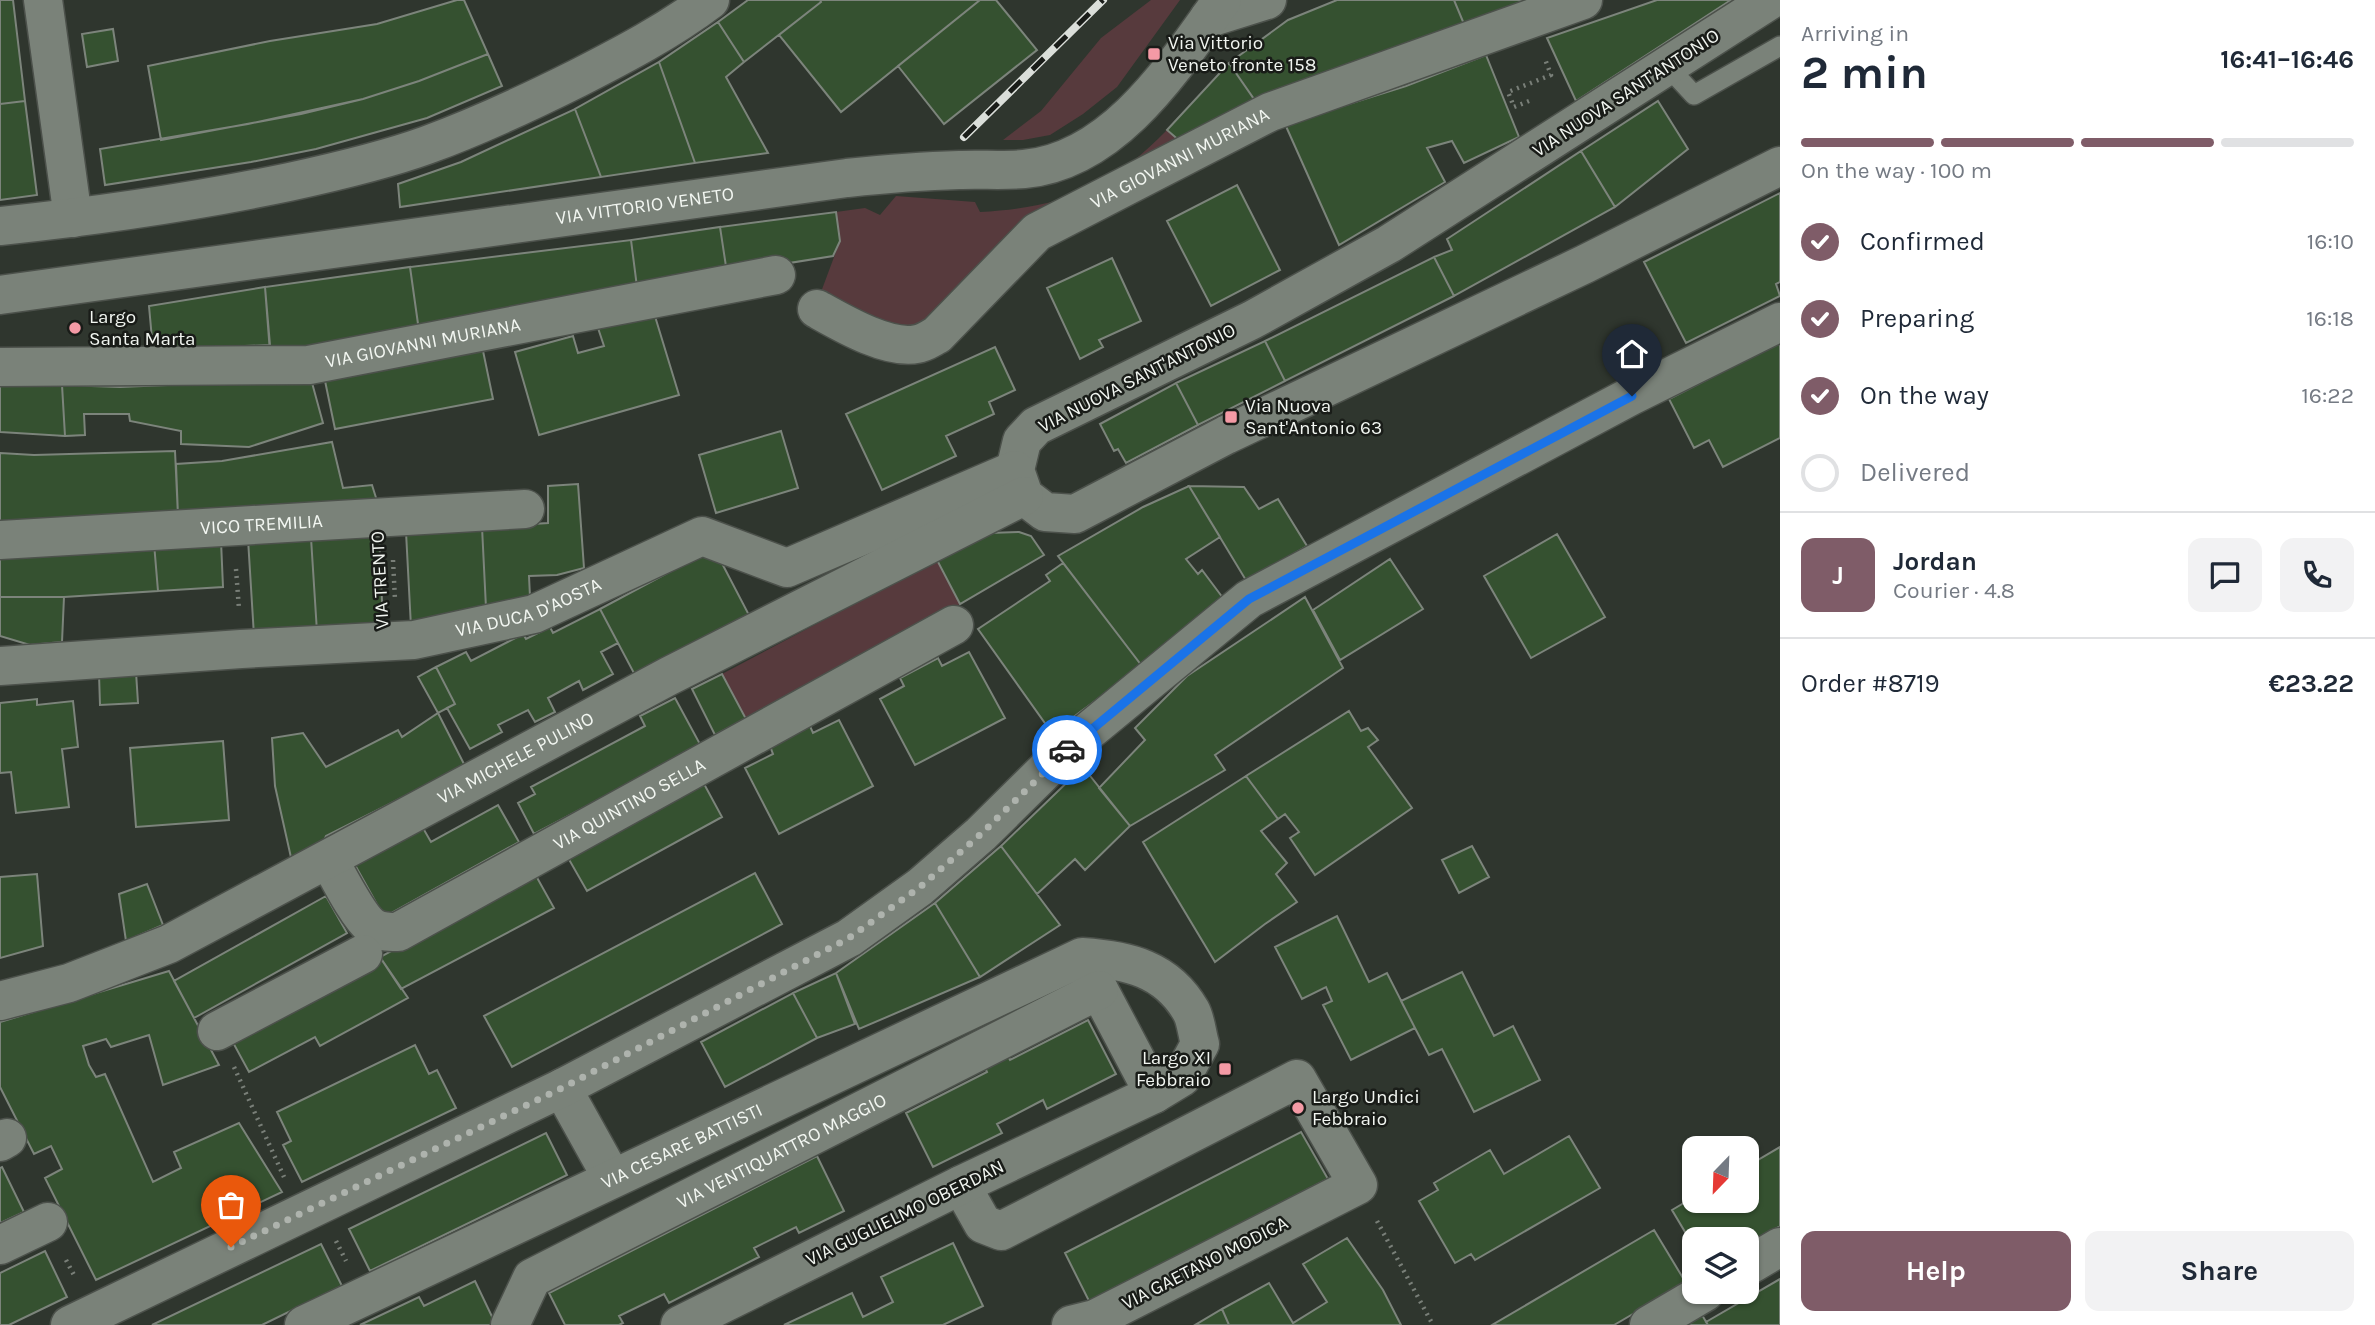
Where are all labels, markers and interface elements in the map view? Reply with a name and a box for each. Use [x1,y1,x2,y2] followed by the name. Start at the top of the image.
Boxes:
[1801,20,1909,47] text: Arriving in
[1529,24,1723,162] street label: VIA NUOVA SANT'ANTONIO
[1168,32,1316,76] place label: Via Vittorio Veneto fronte 158
[2220,44,2354,75] text: 16:41–16:46
[1146,46,1162,62] marker: Via Vittorio Veneto fronte 158
[1801,46,1928,100] text: 2 min
[1087,103,1273,214] street label: VIA GIOVANNI MURIANA
[1801,157,1992,184] text: On the way · 100 m
[555,183,735,229] street label: VIA VITTORIO VENETO
[1801,223,1839,261] icon: check
[1860,226,1985,257] text: Confirmed
[2307,228,2354,255] text: 16:10
[1801,300,1839,338] icon: check
[1860,303,1974,334] text: Preparing
[2306,305,2354,332] text: 16:18
[89,306,196,350] place label: Largo Santa Marta
[323,313,522,373] street label: VIA GIOVANNI MURIANA
[1035,319,1239,437] street label: VIA NUOVA SANT'ANTONIO
[67,320,83,336] marker: Largo Santa Marta
[1602,324,1662,396] pin
[1613,335,1651,373] icon: home
[1801,377,1839,415] icon: check
[1860,380,1989,411] text: On the way
[2301,382,2354,409] text: 16:22
[1245,395,1382,439] place label: Via Nuova Sant'Antonio 63
[1223,409,1239,425] marker: Via Nuova Sant'Antonio 63
[1860,457,1970,488] text: Delivered
[200,510,324,539] street label: VICO TREMILIA
[366,530,394,630] street label: VIA TRENTO
[2188,538,2262,612] button: chat
[2280,538,2354,612] button: phone
[1893,546,1977,577] text: Jordan
[1832,560,1844,591] text: J
[453,573,605,642] street label: VIA DUCA D'AOSTA
[1893,577,2015,604] text: Courier · 4.8
[1801,668,1940,699] text: Order #8719
[2269,668,2354,699] text: €23.22
[434,707,598,809] street label: VIA MICHELE PULINO
[1032,715,1102,785] courier
[1048,731,1086,769] icon: car
[550,753,709,855] street label: VIA QUINTINO SELLA
[1136,1047,1211,1091] place label: Largo XI Febbraio
[1217,1061,1233,1077] marker: Largo XI Febbraio
[1312,1086,1420,1130] place label: Largo Undici Febbraio
[673,1089,890,1214] street label: VIA VENTIQUATTRO MAGGIO
[598,1099,766,1194] street label: VIA CESARE BATTISTI
[1290,1100,1306,1116] marker: Largo Undici Febbraio
[1682,1136,1759,1213] north arrow
[1682,1136,1759,1304] map controls
[802,1155,1008,1271] street label: VIA GUGLIELMO OBERDAN
[201,1175,261,1247] pin
[212,1186,250,1224] icon: bag
[1118,1212,1292,1314] street label: VIA GAETANO MODICA
[1682,1227,1759,1304] button: layers
[1801,1231,2071,1311] button: Help
[2085,1231,2354,1311] button: Share

